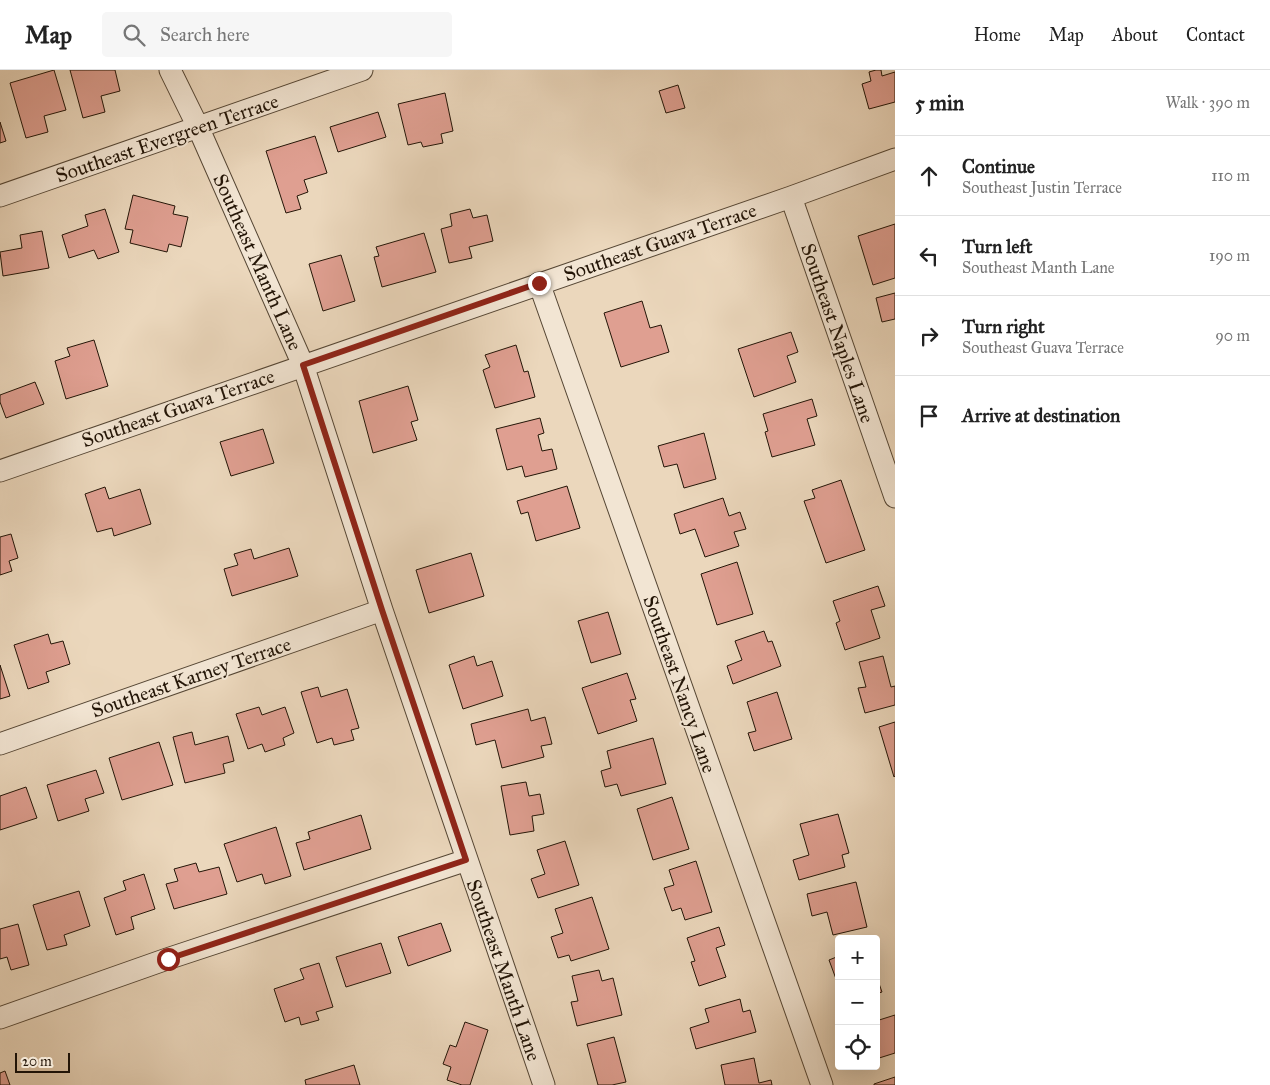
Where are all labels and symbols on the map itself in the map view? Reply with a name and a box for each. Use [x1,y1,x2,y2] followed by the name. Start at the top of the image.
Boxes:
[52,89,282,188] street label: Southeast Evergreen Terrace
[208,170,308,354] street label: Southeast Manth Lane
[560,198,760,286] street label: Southeast Guava Terrace
[796,240,880,426] street label: Southeast Naples Lane
[528,272,551,295] route end
[78,364,278,452] street label: Southeast Guava Terrace
[638,592,722,776] street label: Southeast Nancy Lane
[88,632,294,722] street label: Southeast Karney Terrace
[462,876,546,1064] street label: Southeast Manth Lane
[157,948,180,971] route start
[15,1050,70,1073] scale bar

